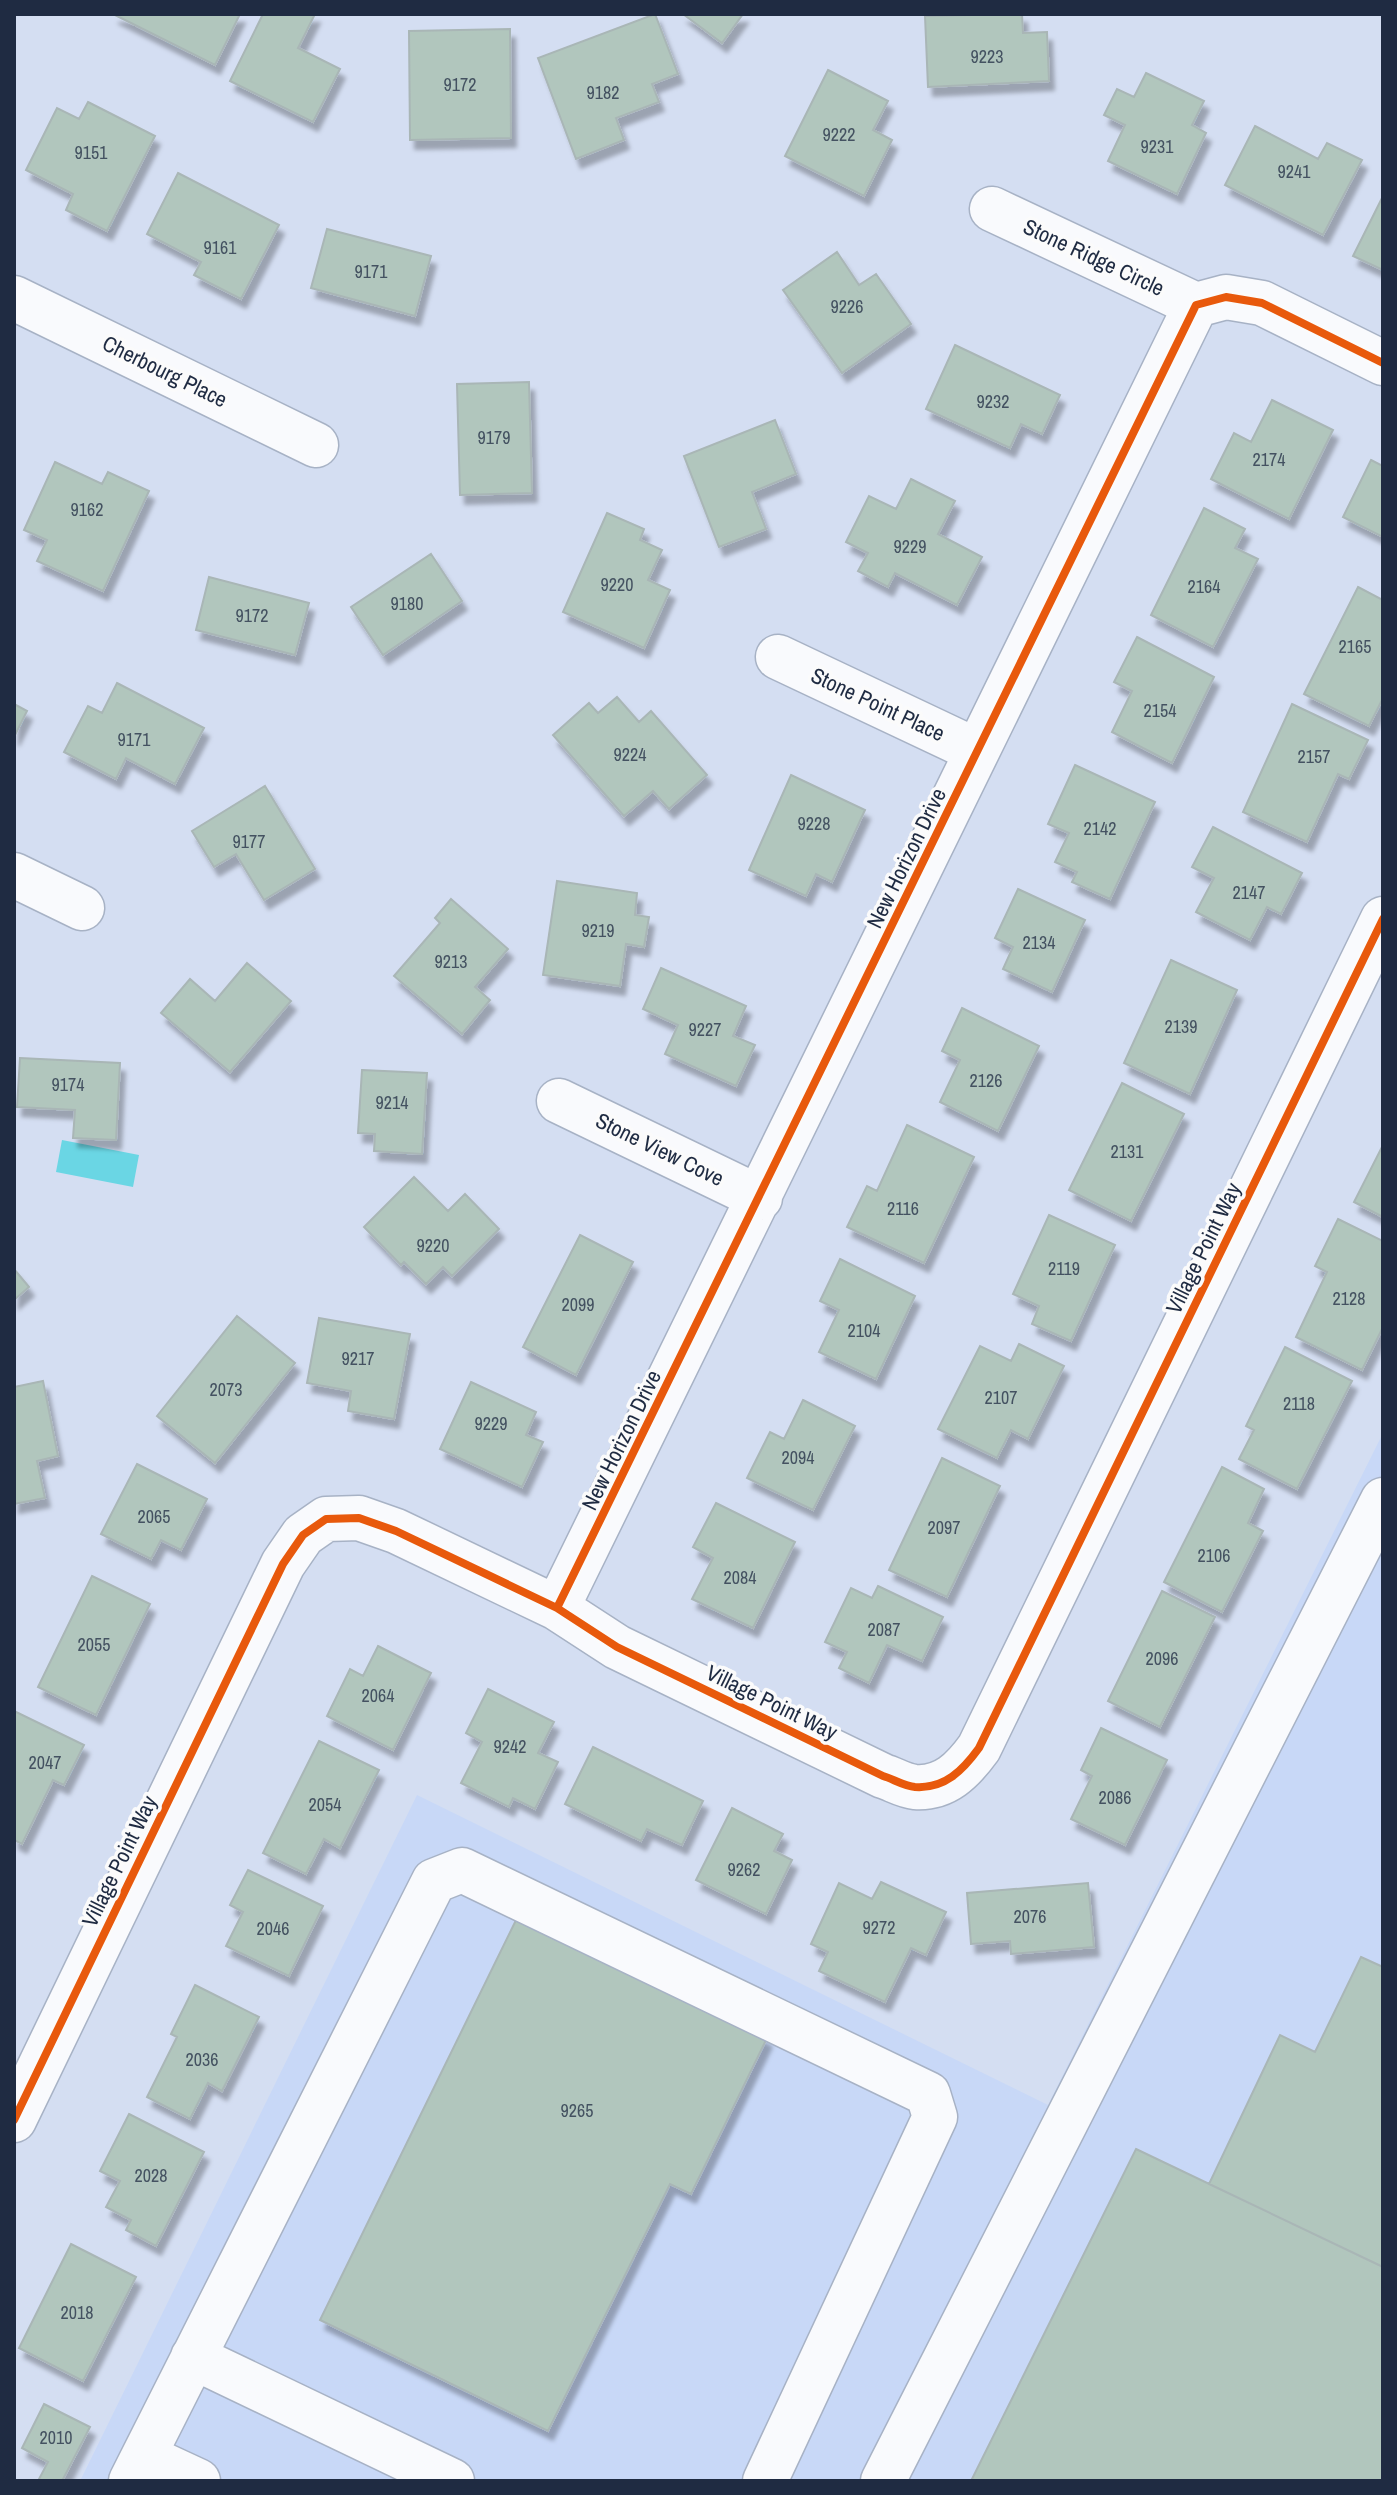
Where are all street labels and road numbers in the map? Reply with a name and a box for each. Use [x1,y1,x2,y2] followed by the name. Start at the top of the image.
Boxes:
[1019,211,1169,303] street label: Stone Ridge Circle
[98,328,232,414] street label: Cherbourg Place
[806,660,950,748] street label: Stone Point Place
[859,783,953,933] street label: New Horizon Drive
[591,1105,729,1193] street label: Stone View Cove
[1158,1177,1248,1319] street label: Village Point Way
[574,1365,668,1515] street label: New Horizon Drive
[701,1657,843,1747] street label: Village Point Way
[74,1790,164,1932] street label: Village Point Way

